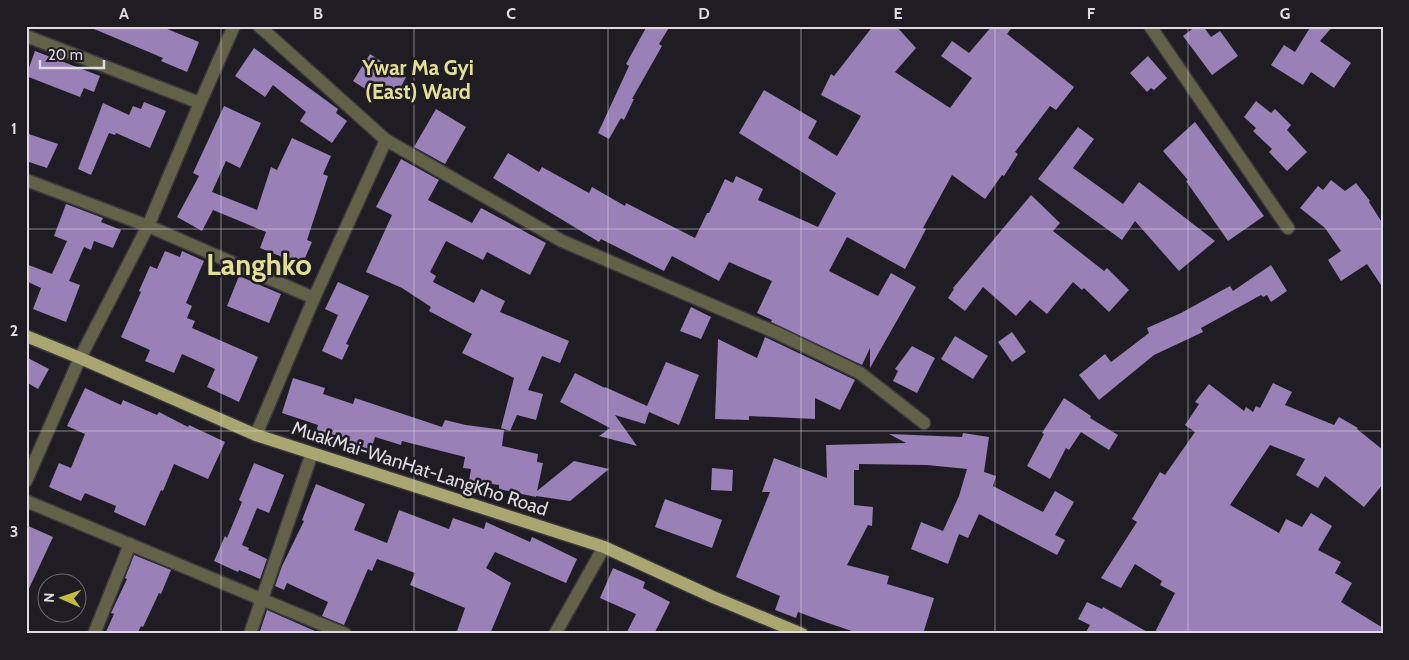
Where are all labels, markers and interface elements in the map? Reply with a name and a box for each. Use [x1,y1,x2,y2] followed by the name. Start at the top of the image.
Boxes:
[119,4,129,23] text: A
[313,4,323,23] text: B
[506,4,516,23] text: C
[698,4,710,23] text: D
[893,4,903,23] text: E
[1087,4,1096,23] text: F
[1280,4,1290,23] text: G
[40,38,104,70] scale bar
[48,46,83,64] text: 20 m
[361,55,474,104] district label: Ywar Ma Gyi (East) Ward
[11,119,17,138] text: 1
[206,247,312,282] district label: Langhko
[10,321,18,340] text: 2
[289,416,551,521] street label: MuakMai-WanHat-LangKho Road
[10,522,18,541] text: 3
[38,572,88,622] north arrow
[40,592,58,603] text: N

